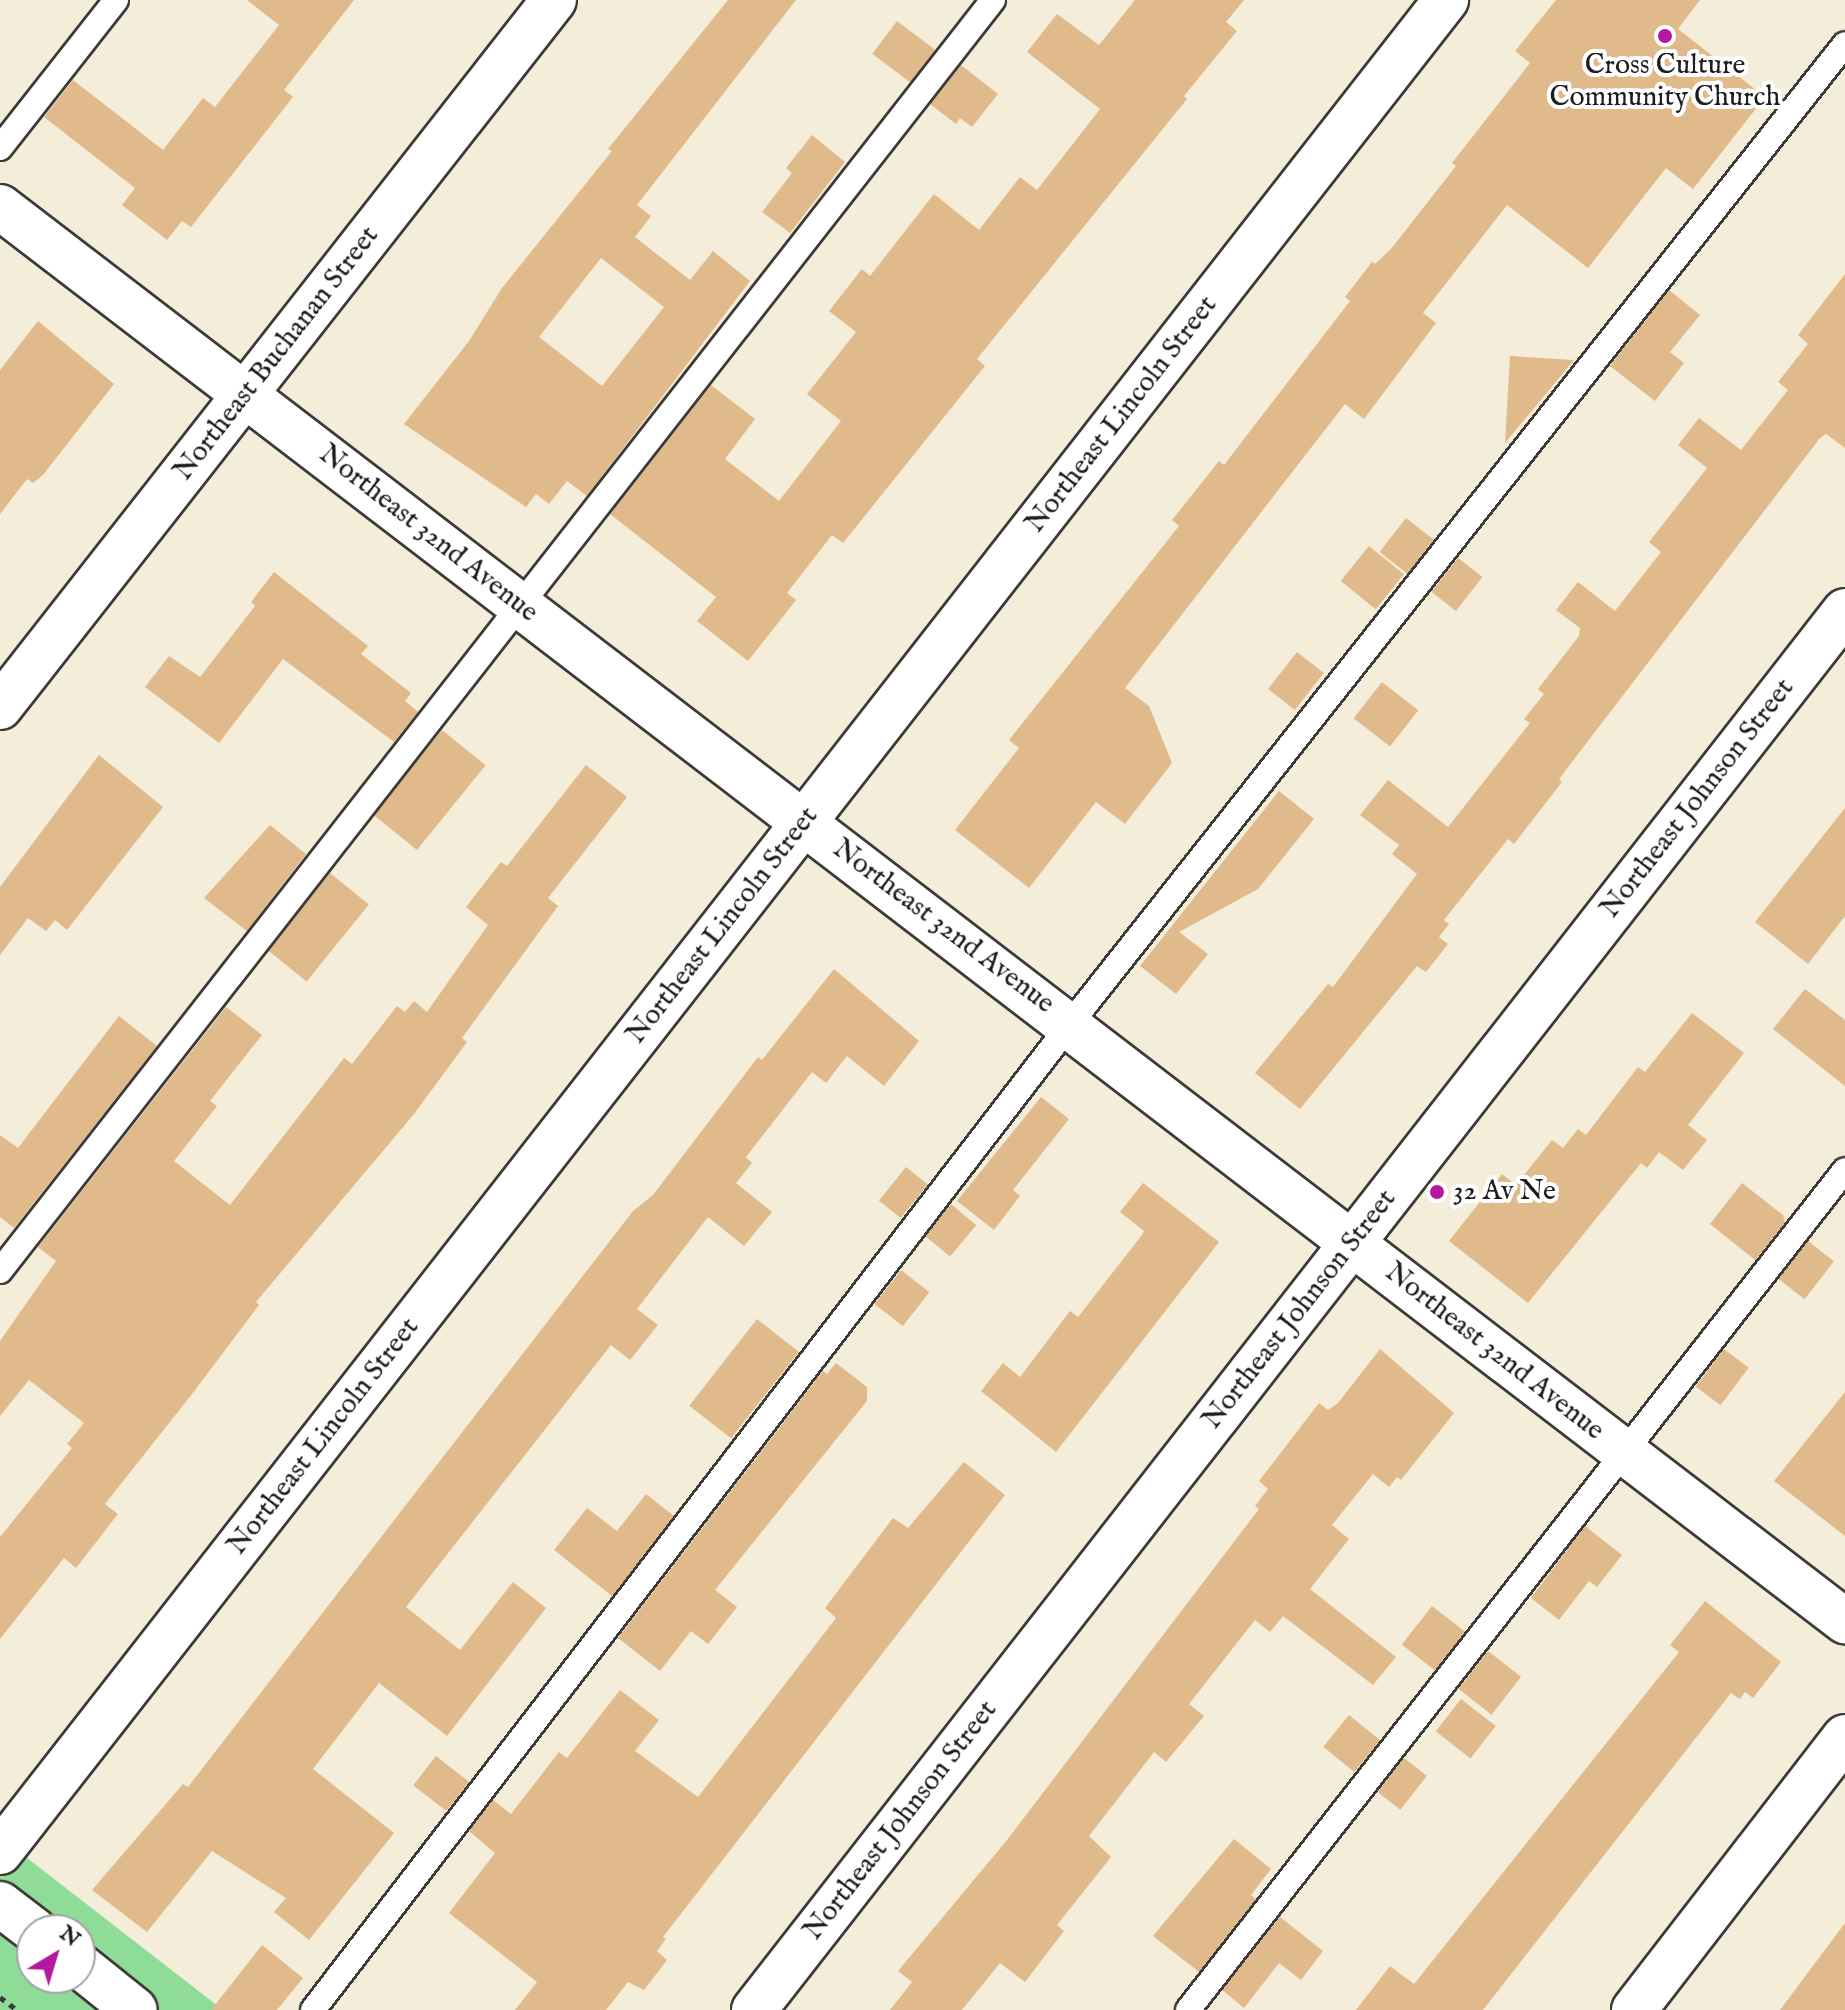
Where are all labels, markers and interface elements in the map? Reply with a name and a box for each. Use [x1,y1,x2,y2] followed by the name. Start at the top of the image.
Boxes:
[1656,27,1674,45] marker: Cross Culture Community Church
[1550,49,1780,115] place label: Cross Culture Community Church
[167,220,387,488] street label: Northeast Buchanan Street
[1019,290,1225,540] street label: Northeast Lincoln Street
[312,438,544,630] street label: Northeast 32nd Avenue
[1594,673,1802,925] street label: Northeast Johnson Street
[620,801,826,1051] street label: Northeast Lincoln Street
[826,833,1060,1021] street label: Northeast 32nd Avenue
[1453,1175,1556,1209] place label: 32 Av Ne
[1428,1183,1446,1201] marker: 32 Av Ne
[1196,1184,1404,1436] street label: Northeast Johnson Street
[1378,1256,1610,1448] street label: Northeast 32nd Avenue
[221,1312,427,1562] street label: Northeast Lincoln Street
[797,1695,1005,1947] street label: Northeast Johnson Street
[16,1914,96,1994] north arrow
[53,1920,86,1954] text: N

